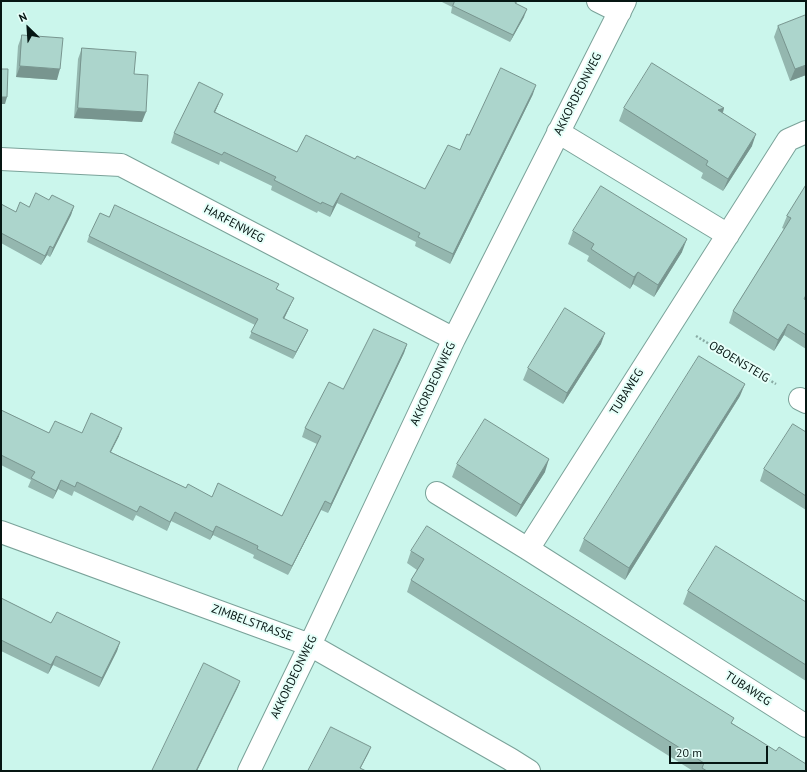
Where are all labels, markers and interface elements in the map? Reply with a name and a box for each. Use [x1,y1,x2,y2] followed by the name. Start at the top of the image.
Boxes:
[8,8,48,48] north arrow
[17,9,29,25] text: N
[551,50,605,138] street label: AKKORDEONWEG
[201,202,267,246] street label: HARFENWEG
[706,338,772,386] street label: OBOENSTEIG
[407,340,459,428] street label: AKKORDEONWEG
[607,366,647,418] street label: TUBAWEG
[209,602,295,644] street label: ZIMBELSTRASSE
[268,633,320,721] street label: AKKORDEONWEG
[722,669,774,709] street label: TUBAWEG
[671,738,770,764] scale bar
[676,745,702,760] text: 20 m

